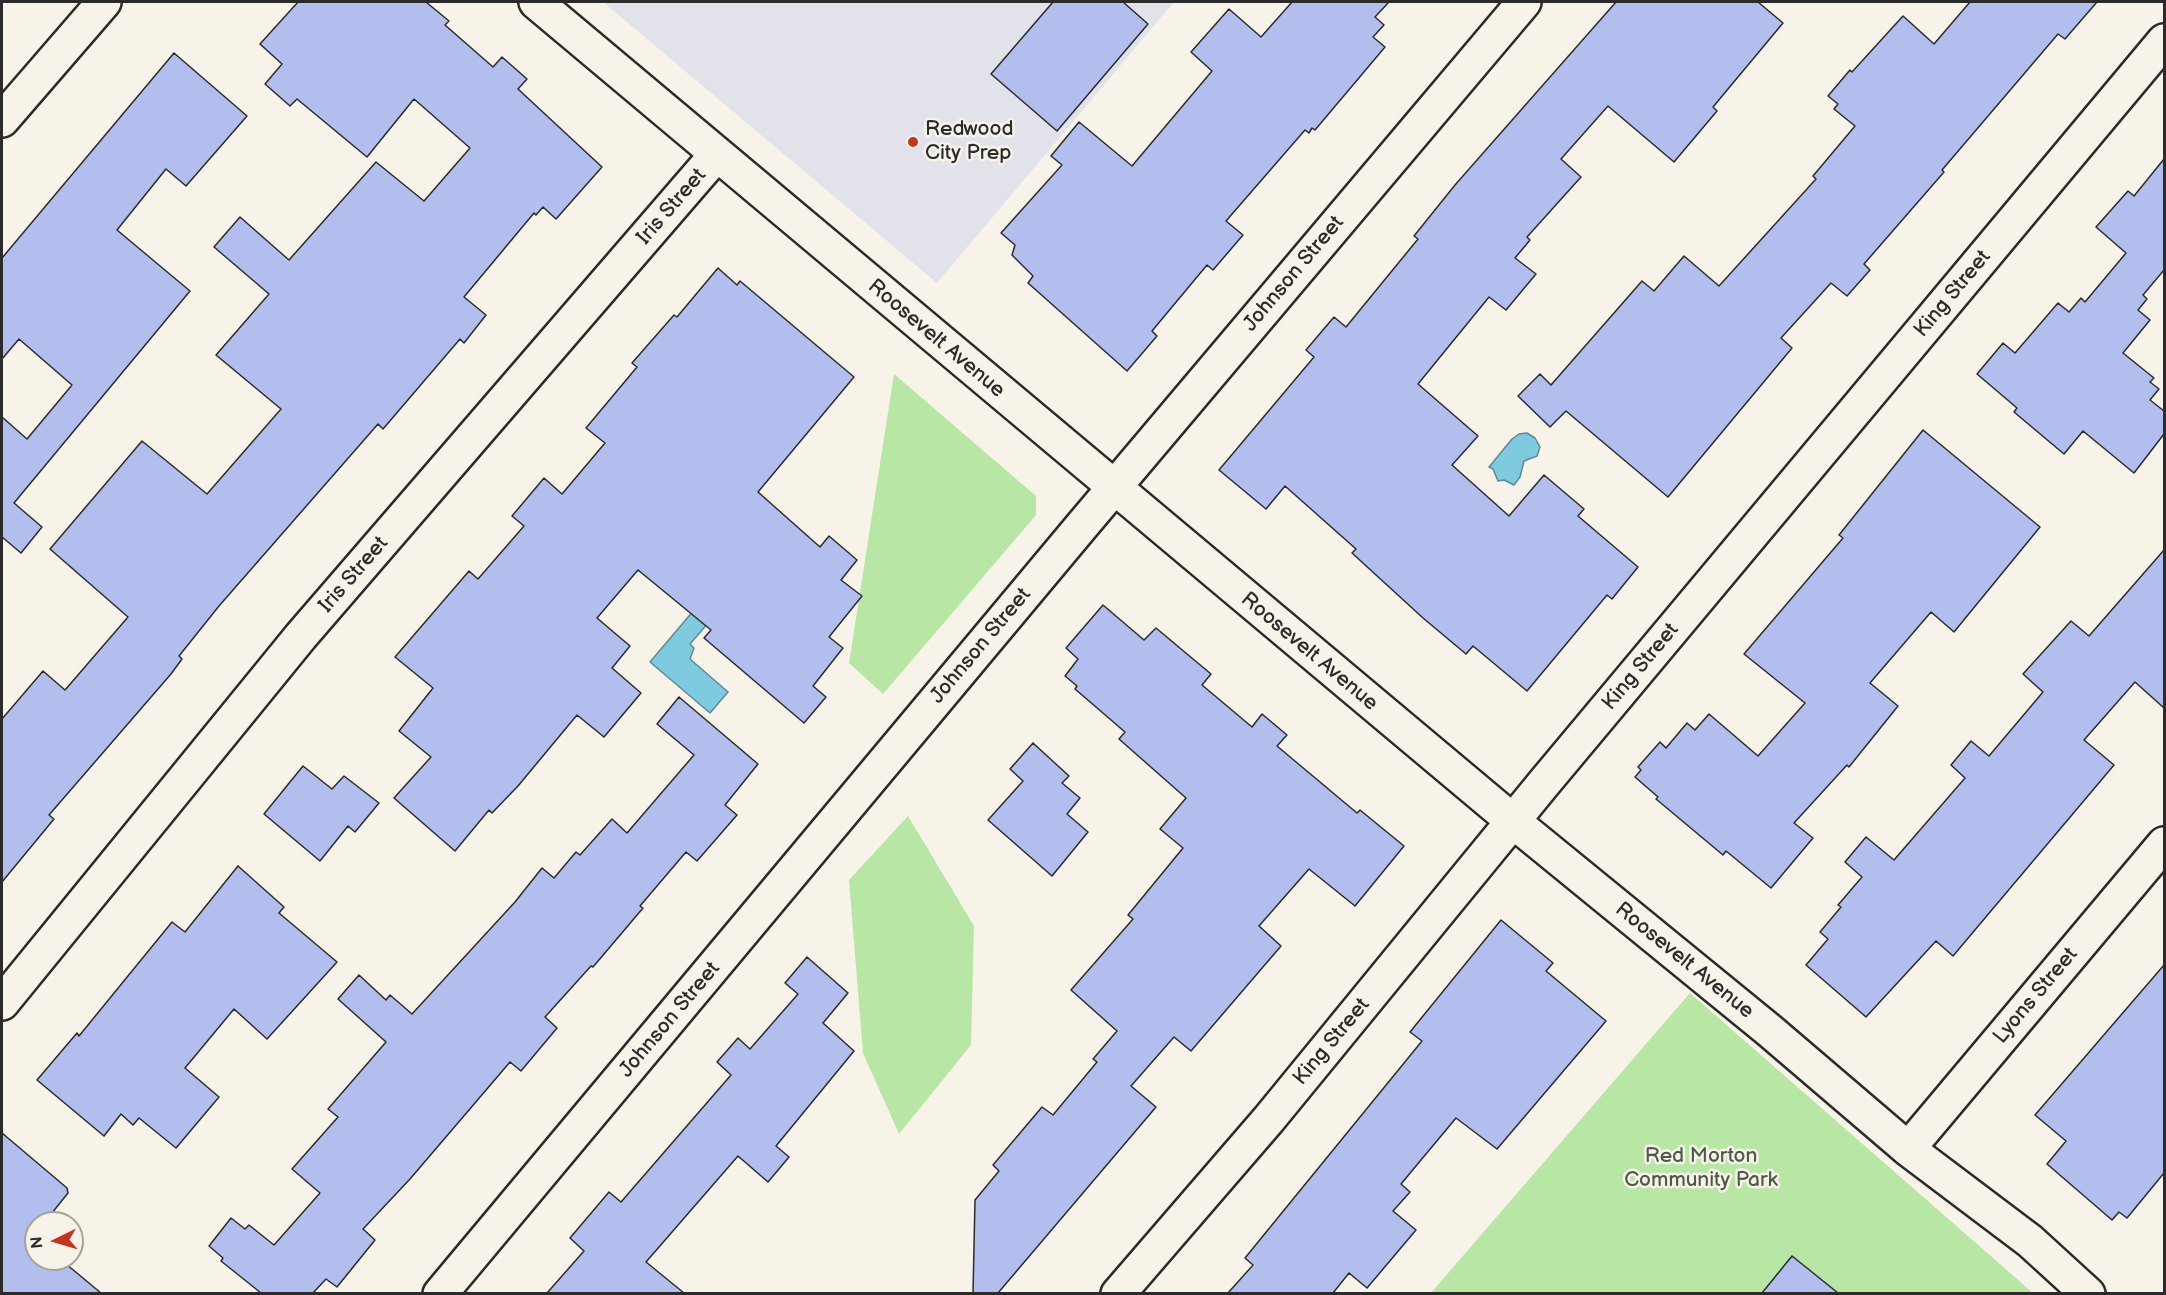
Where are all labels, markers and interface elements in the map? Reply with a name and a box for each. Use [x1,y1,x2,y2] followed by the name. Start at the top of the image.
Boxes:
[925,117,1013,167] place label: Redwood City Prep
[906,135,920,149] marker: Redwood City Prep
[632,164,712,250] street label: Iris Street
[1238,211,1350,337] street label: Johnson Street
[1909,245,1997,343] street label: King Street
[862,274,1010,404] street label: Roosevelt Avenue
[314,532,394,618] street label: Iris Street
[925,583,1037,709] street label: Johnson Street
[1235,587,1383,717] street label: Roosevelt Avenue
[1597,618,1685,716] street label: King Street
[1610,897,1758,1025] street label: Roosevelt Avenue
[1989,943,2083,1049] street label: Lyons Street
[614,957,726,1083] street label: Johnson Street
[1288,993,1376,1091] street label: King Street
[1624,1144,1778,1194] park label: Red Morton Community Park
[24,1211,84,1271] north arrow
[28,1236,48,1249] text: N

